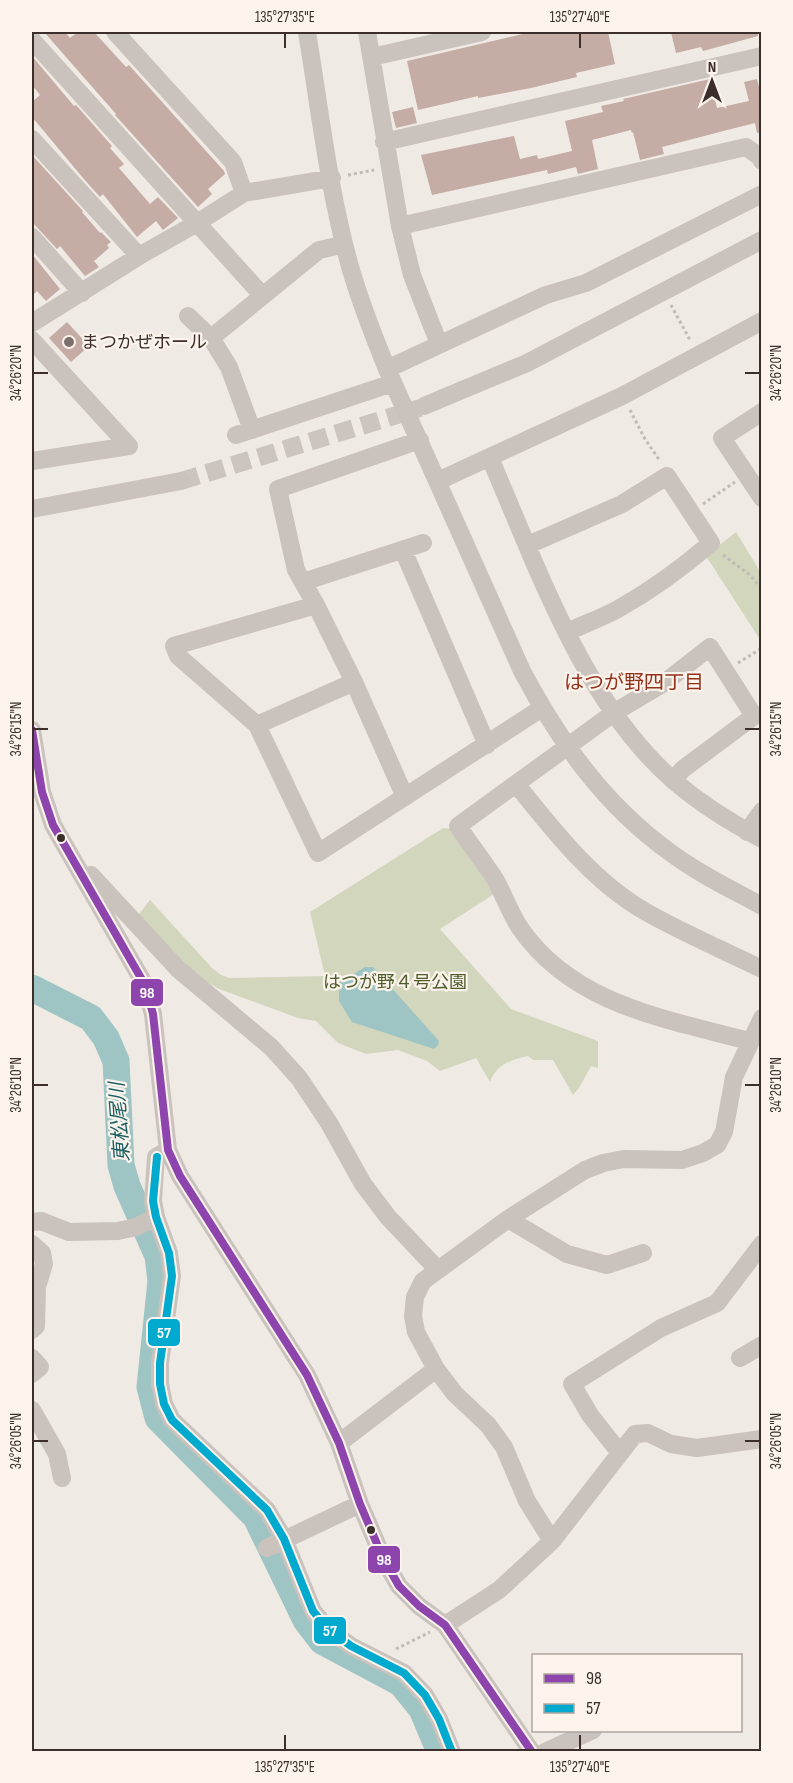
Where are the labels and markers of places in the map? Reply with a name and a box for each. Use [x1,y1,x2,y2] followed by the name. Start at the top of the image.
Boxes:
[81,332,207,353] place label: まつかぜホール
[62,335,76,349] marker: まつかぜホール
[55,832,67,844] unlabelled marker
[365,1524,377,1536] unlabelled marker

